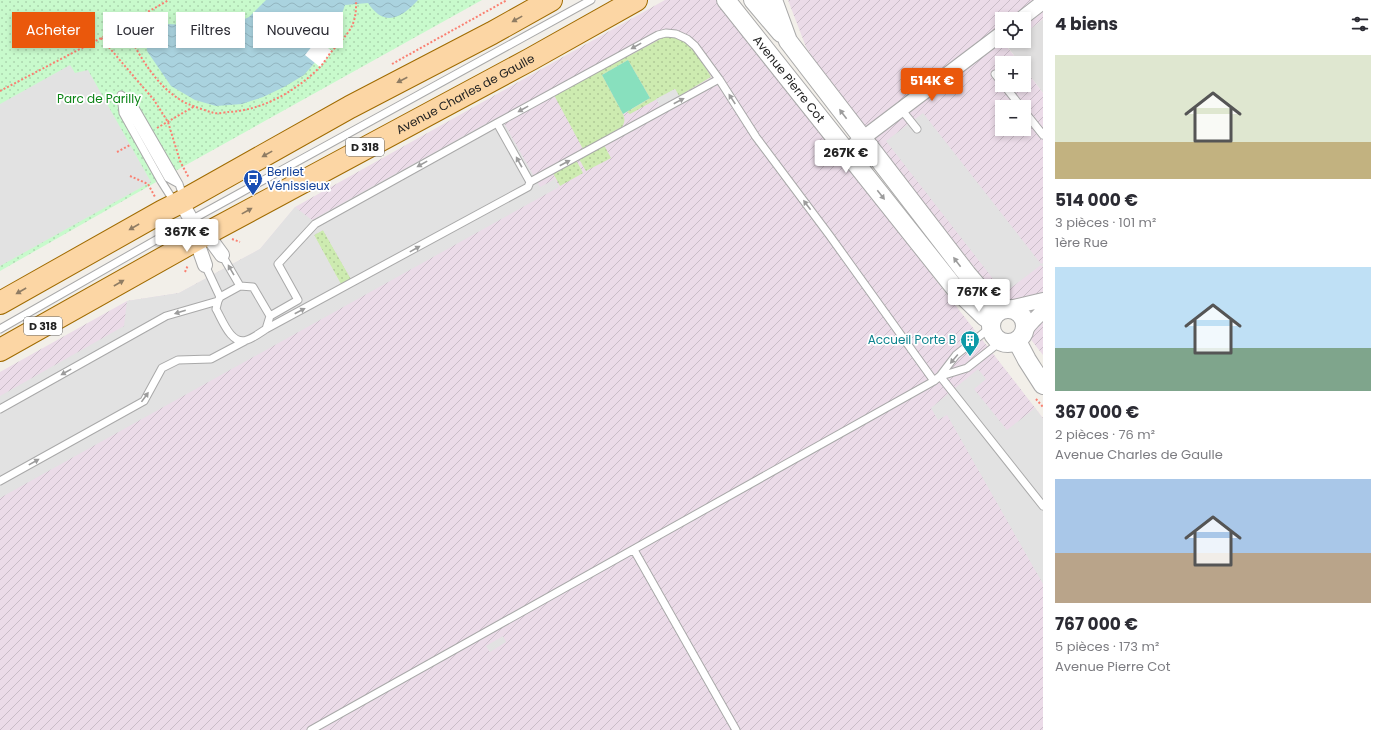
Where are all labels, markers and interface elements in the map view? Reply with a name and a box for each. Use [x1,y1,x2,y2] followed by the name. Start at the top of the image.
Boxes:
[12,12,95,48] chip: Acheter
[103,12,168,48] chip: Louer
[176,12,245,48] chip: Filtres
[253,12,343,48] chip: Nouveau
[995,12,1031,136] map controls
[995,12,1031,48] button: locate
[1055,12,1118,36] text: 4 biens
[1349,13,1371,35] icon: filters
[511,16,523,22] one-way arrow
[749,32,829,126] street label: Avenue Pierre Cot
[631,43,642,50] one-way arrow
[393,50,537,138] street label: Avenue Charles de Gaulle
[995,56,1031,92] button: +
[899,68,965,102] pin: 514K €
[910,71,954,90] text: 514K €
[397,77,408,83] one-way arrow
[1177,81,1249,153] icon: home
[57,90,141,107] park label: Parc de Parilly
[728,94,736,104] one-way arrow
[673,98,685,104] one-way arrow
[995,100,1031,136] button: −
[517,106,528,112] one-way arrow
[840,109,848,119] one-way arrow
[346,138,384,156] road number: D 318
[813,140,879,174] pin: 267K €
[824,143,868,162] text: 267K €
[261,151,273,157] one-way arrow
[516,156,522,168] one-way arrow
[559,160,570,166] one-way arrow
[416,161,428,168] one-way arrow
[267,163,330,194] place label: Berliet Vénissieux
[242,168,264,196] bus stop icon: Berliet Vénissieux
[1055,188,1138,212] text: 514 000 €
[877,189,885,200] one-way arrow
[803,199,811,210] one-way arrow
[241,208,253,215] one-way arrow
[1055,213,1156,232] text: 3 pièces · 101 m²
[154,219,220,253] pin: 367K €
[164,222,210,241] text: 367K €
[128,224,140,231] one-way arrow
[1055,233,1108,252] text: 1ère Rue
[409,245,421,252] one-way arrow
[952,256,961,267] one-way arrow
[228,264,234,276] one-way arrow
[114,279,125,286] one-way arrow
[946,279,1012,313] pin: 767K €
[957,282,1001,301] text: 767K €
[15,288,27,295] one-way arrow
[1177,293,1249,365] icon: home
[295,307,306,314] one-way arrow
[174,309,186,315] one-way arrow
[24,317,62,335] road number: D 318
[959,329,981,357] building icon: Accueil Porte B
[868,331,956,348] place label: Accueil Porte B
[949,354,958,365] one-way arrow
[60,369,72,376] one-way arrow
[141,391,149,402] one-way arrow
[1055,400,1139,424] text: 367 000 €
[1055,425,1155,444] text: 2 pièces · 76 m²
[1055,445,1223,464] text: Avenue Charles de Gaulle
[28,459,40,466] one-way arrow
[1177,505,1249,577] icon: home
[1055,612,1138,636] text: 767 000 €
[1055,637,1159,656] text: 5 pièces · 173 m²
[1055,657,1170,676] text: Avenue Pierre Cot

